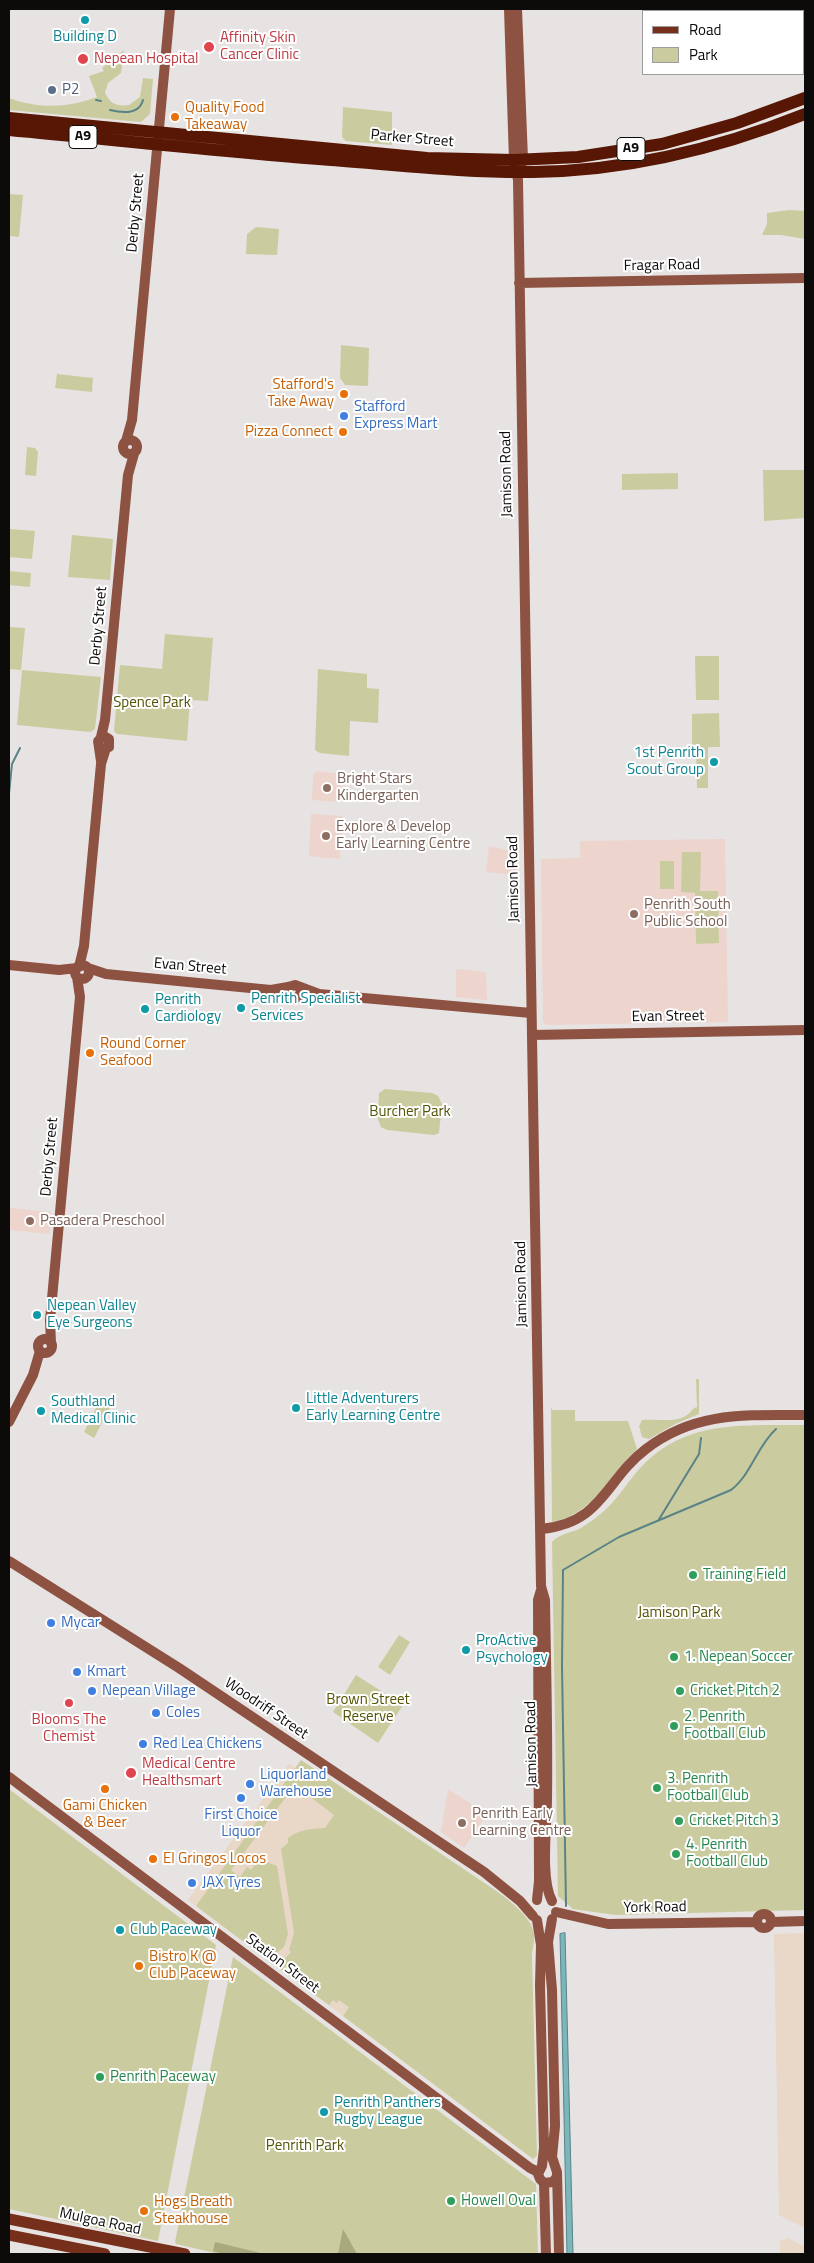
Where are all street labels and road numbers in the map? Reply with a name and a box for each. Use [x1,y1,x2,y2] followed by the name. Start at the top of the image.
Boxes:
[69,125,97,148] road number: A9
[370,126,454,152] street label: Parker Street
[617,138,645,160] road number: A9
[124,173,148,253] street label: Derby Street
[624,256,700,276] street label: Fragar Road
[497,431,517,517] street label: Jamison Road
[87,586,111,666] street label: Derby Street
[504,836,524,922] street label: Jamison Road
[153,955,227,979] street label: Evan Street
[631,1007,705,1027] street label: Evan Street
[38,1117,62,1197] street label: Derby Street
[512,1241,532,1327] street label: Jamison Road
[221,1674,311,1744] street label: Woodriff Street
[522,1701,542,1787] street label: Jamison Road
[623,1898,687,1918] street label: York Road
[242,1931,322,1997] street label: Station Street
[58,2205,142,2239] street label: Mulgoa Road

